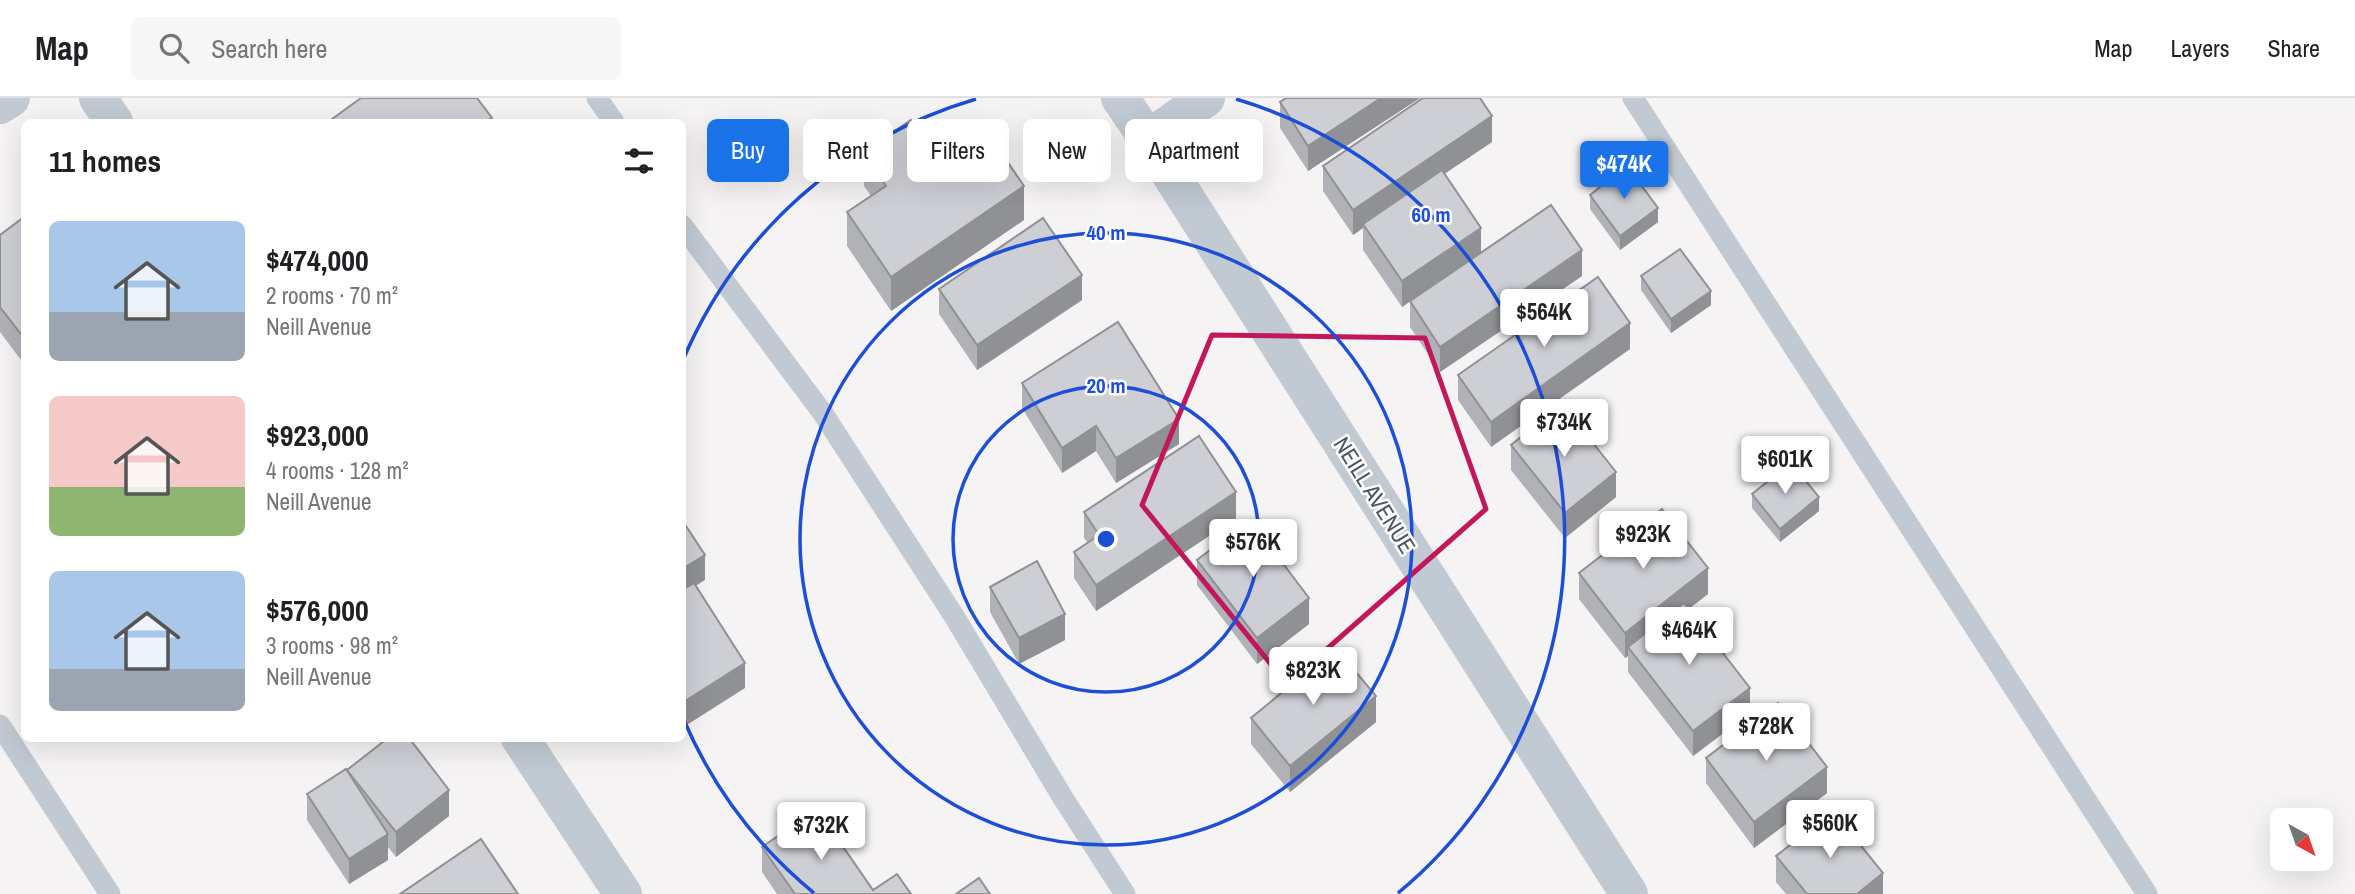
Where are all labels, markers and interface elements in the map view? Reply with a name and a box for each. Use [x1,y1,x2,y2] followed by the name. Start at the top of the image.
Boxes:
[131,17,621,80] search box
[35,26,89,70] text: Map
[155,29,193,67] icon: search
[211,31,327,66] text: Search here
[2094,32,2132,64] text: Map
[2170,32,2229,64] text: Layers
[2267,32,2320,64] text: Share
[707,119,789,182] chip: Buy
[803,119,893,182] chip: Rent
[907,119,1009,182] chip: Filters
[1023,119,1111,182] chip: New
[1125,119,1263,182] chip: Apartment
[49,141,161,181] text: 11 homes
[1575,141,1673,201] pin: $474K
[620,142,658,180] icon: filters
[1596,148,1652,179] text: $474K
[1411,200,1451,229] text: 60 m
[1086,218,1126,247] text: 40 m
[266,240,369,280] text: $474,000
[105,249,189,333] icon: home
[266,280,398,311] text: 2 rooms · 70 m²
[1495,289,1593,349] pin: $564K
[1516,296,1572,327] text: $564K
[266,311,372,342] text: Neill Avenue
[1086,371,1126,400] text: 20 m
[1515,400,1613,459] pin: $734K
[1536,406,1592,437] text: $734K
[266,415,369,455] text: $923,000
[105,424,189,508] icon: home
[1327,431,1423,559] street label: NEILL AVENUE
[1736,436,1834,496] pin: $601K
[1757,443,1813,474] text: $601K
[266,455,409,486] text: 4 rooms · 128 m²
[266,486,372,517] text: Neill Avenue
[1594,512,1692,571] pin: $923K
[1615,518,1671,549] text: $923K
[1204,519,1302,579] pin: $576K
[1225,526,1281,557] text: $576K
[1094,527,1118,551] centre of rings
[266,590,369,630] text: $576,000
[105,599,189,683] icon: home
[1640,608,1738,667] pin: $464K
[1661,614,1717,645] text: $464K
[266,630,398,661] text: 3 rooms · 98 m²
[1264,648,1362,707] pin: $823K
[1285,654,1341,685] text: $823K
[266,661,372,692] text: Neill Avenue
[1717,704,1815,763] pin: $728K
[1738,710,1794,741] text: $728K
[1781,800,1879,860] pin: $560K
[772,802,870,862] pin: $732K
[1802,807,1858,838] text: $560K
[2270,808,2333,872] north arrow
[2270,808,2333,871] map controls
[793,809,849,840] text: $732K

